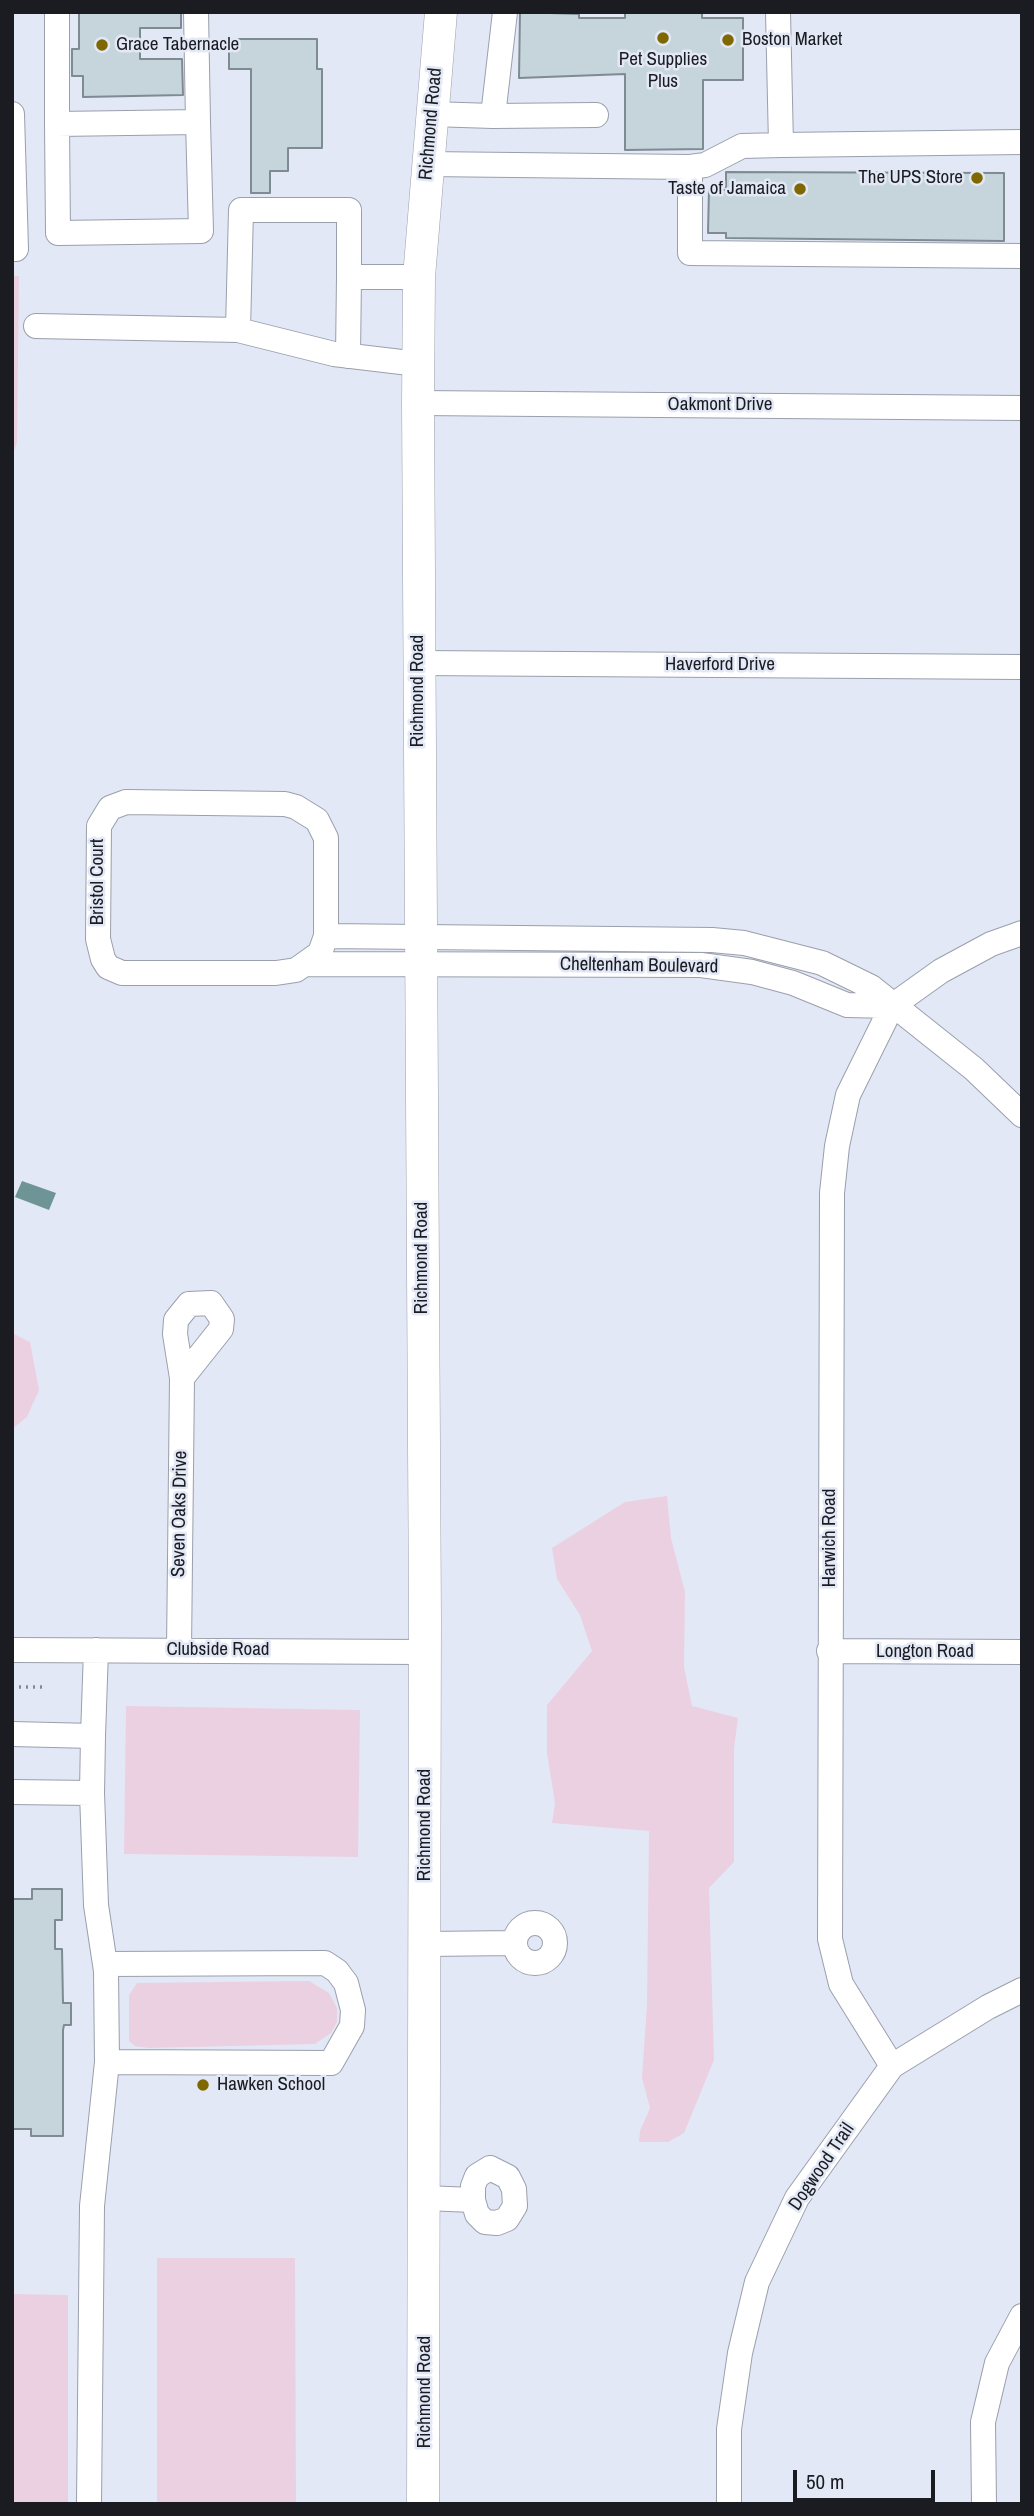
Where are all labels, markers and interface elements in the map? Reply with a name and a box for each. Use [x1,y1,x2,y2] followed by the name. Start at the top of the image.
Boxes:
[742,29,842,51] place label: Boston Market
[655,30,671,46] marker: Pet Supplies Plus
[720,32,736,48] marker: Boston Market
[116,34,239,56] place label: Grace Tabernacle
[94,37,110,53] marker: Grace Tabernacle
[619,49,707,93] place label: Pet Supplies Plus
[415,67,447,181] street label: Richmond Road
[858,167,963,189] place label: The UPS Store
[969,170,985,186] marker: The UPS Store
[668,178,786,200] place label: Taste of Jamaica
[792,181,808,197] marker: Taste of Jamaica
[668,394,772,416] street label: Oakmont Drive
[407,635,429,747] street label: Richmond Road
[665,654,775,676] street label: Haverford Drive
[87,839,109,925] street label: Bristol Court
[560,953,718,979] street label: Cheltenham Boulevard
[411,1202,433,1314] street label: Richmond Road
[167,1451,193,1577] street label: Seven Oaks Drive
[819,1489,841,1587] street label: Harwich Road
[166,1639,270,1661] street label: Clubside Road
[876,1641,974,1663] street label: Longton Road
[414,1769,436,1881] street label: Richmond Road
[217,2074,325,2096] place label: Hawken School
[195,2077,211,2093] marker: Hawken School
[784,2119,860,2215] street label: Dogwood Trail
[414,2336,436,2448] street label: Richmond Road
[796,2456,938,2500] scale bar
[806,2467,844,2496] text: 50 m

